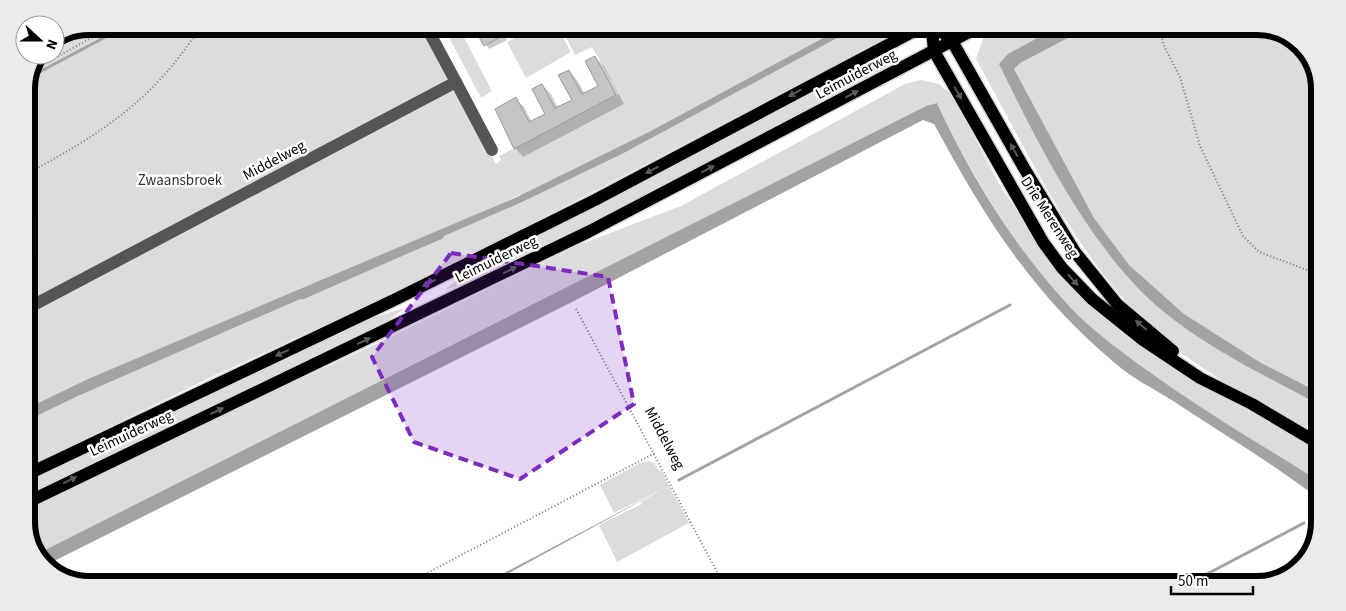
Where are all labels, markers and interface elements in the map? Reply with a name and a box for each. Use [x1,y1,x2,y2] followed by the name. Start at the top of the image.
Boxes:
[15,15,65,65] north arrow
[40,36,62,52] text: N
[812,44,901,105] street label: Leimuiderweg
[954,86,962,101] one-way arrow
[789,89,802,98] one-way arrow
[845,90,860,98] one-way arrow
[239,135,310,186] street label: Middelweg
[1010,143,1018,157] one-way arrow
[645,165,658,174] one-way arrow
[701,165,716,173] one-way arrow
[138,170,223,191] park label: Zwaansbroek
[1015,172,1084,262] street label: Drie Merenweg
[451,230,541,288] street label: Leimuiderweg
[503,266,517,274] one-way arrow
[1067,273,1079,285] one-way arrow
[422,279,436,287] one-way arrow
[1136,319,1148,331] one-way arrow
[356,337,371,346] one-way arrow
[275,349,289,357] one-way arrow
[639,403,690,474] street label: Middelweg
[86,405,177,462] street label: Leimuiderweg
[210,406,224,414] one-way arrow
[63,476,77,484] one-way arrow
[1171,564,1254,596] scale bar
[1178,571,1208,592] text: 50 m

